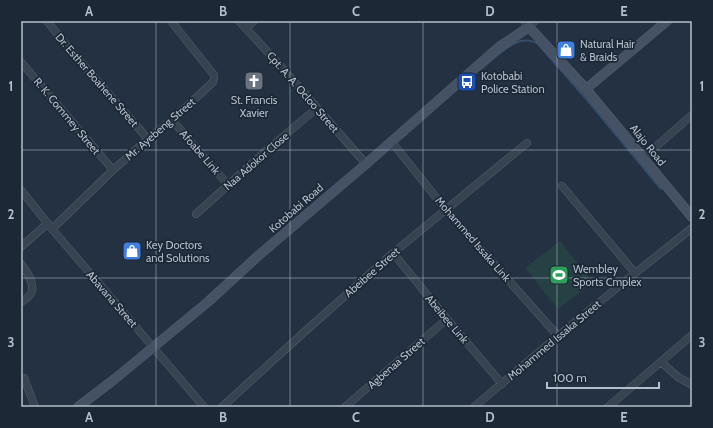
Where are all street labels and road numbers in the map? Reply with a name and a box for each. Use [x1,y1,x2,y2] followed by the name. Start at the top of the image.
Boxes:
[52,30,142,130] street label: Dr. Esther Boahene Street
[264,49,342,136] street label: Cpt. A. A. Ocloo Street
[31,75,103,158] street label: R. K. Commey Street
[122,95,198,163] street label: Mr. Ayebeng Street
[627,121,669,169] street label: Alajo Road
[177,127,223,177] street label: Afoabe Link
[221,129,292,193] street label: Naa Adokor Close
[266,181,326,235] street label: Kotobabi Road
[432,194,514,284] street label: Mohammed Issaka Link
[341,244,403,300] street label: Abeibee Street
[84,268,141,331] street label: Abavana Street
[422,292,472,346] street label: Abeibee Link
[504,297,604,383] street label: Mohammed Issaka Street
[364,334,428,392] street label: Agbenaa Street

